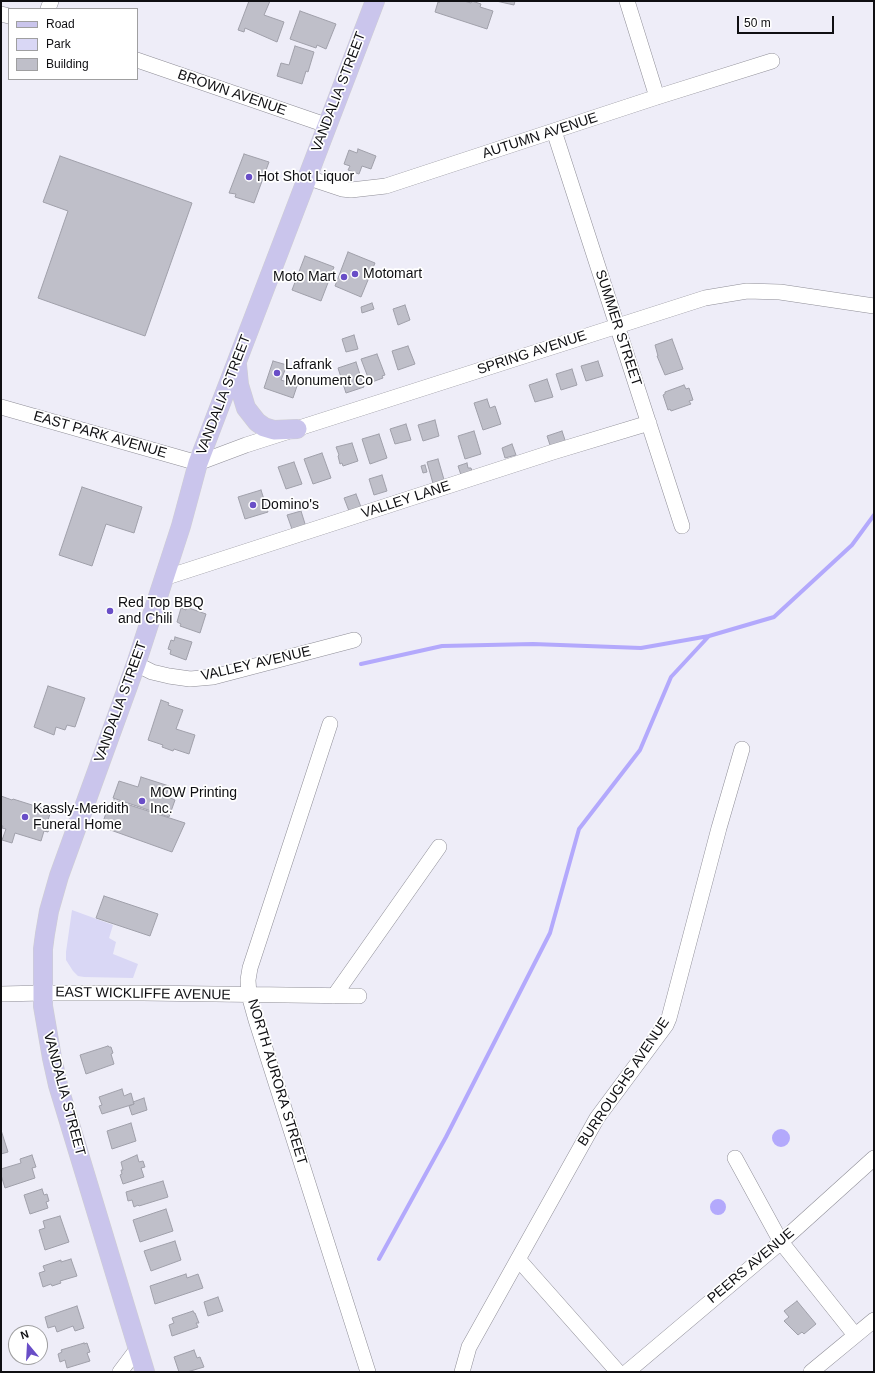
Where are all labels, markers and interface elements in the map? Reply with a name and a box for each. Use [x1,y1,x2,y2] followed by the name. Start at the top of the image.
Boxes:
[8,8,138,80] legend
[739,8,836,34] scale bar
[744,16,771,30] text: 50 m
[46,17,75,31] text: Road
[308,30,370,154] street label: VANDALIA STREET
[46,37,71,51] text: Park
[46,57,89,71] text: Building
[175,66,289,120] street label: BROWN AVENUE
[480,109,600,163] street label: AUTUMN AVENUE
[257,169,354,185] place label: Hot Shot Liquor
[244,172,254,182] marker: Hot Shot Liquor
[363,266,422,282] place label: Motomart
[591,268,645,388] street label: SUMMER STREET
[273,269,336,285] place label: Moto Mart
[350,269,360,279] marker: Motomart
[339,272,349,282] marker: Moto Mart
[475,327,589,379] street label: SPRING AVENUE
[193,333,255,457] street label: VANDALIA STREET
[285,357,373,390] place label: Lafrank Monument Co
[272,368,282,378] marker: Lafrank Monument Co
[31,408,169,462] street label: EAST PARK AVENUE
[359,478,453,522] street label: VALLEY LANE
[261,497,319,513] place label: Domino's
[248,500,258,510] marker: Domino's
[118,595,204,628] place label: Red Top BBQ and Chili
[105,606,115,616] marker: Red Top BBQ and Chili
[91,639,151,765] street label: VANDALIA STREET
[199,643,313,685] street label: VALLEY AVENUE
[150,785,237,818] place label: MOW Printing Inc.
[137,796,147,806] marker: MOW Printing Inc.
[33,801,129,834] place label: Kassly-Meridith Funeral Home
[20,812,30,822] marker: Kassly-Meridith Funeral Home
[55,984,231,1004] street label: EAST WICKLIFFE AVENUE
[244,997,310,1167] street label: NORTH AURORA STREET
[575,1015,673,1149] street label: BURROUGHS AVENUE
[39,1030,89,1158] street label: VANDALIA STREET
[704,1225,798,1307] street label: PEERS AVENUE
[8,1325,48,1365] north arrow
[19,1328,30,1341] text: N

